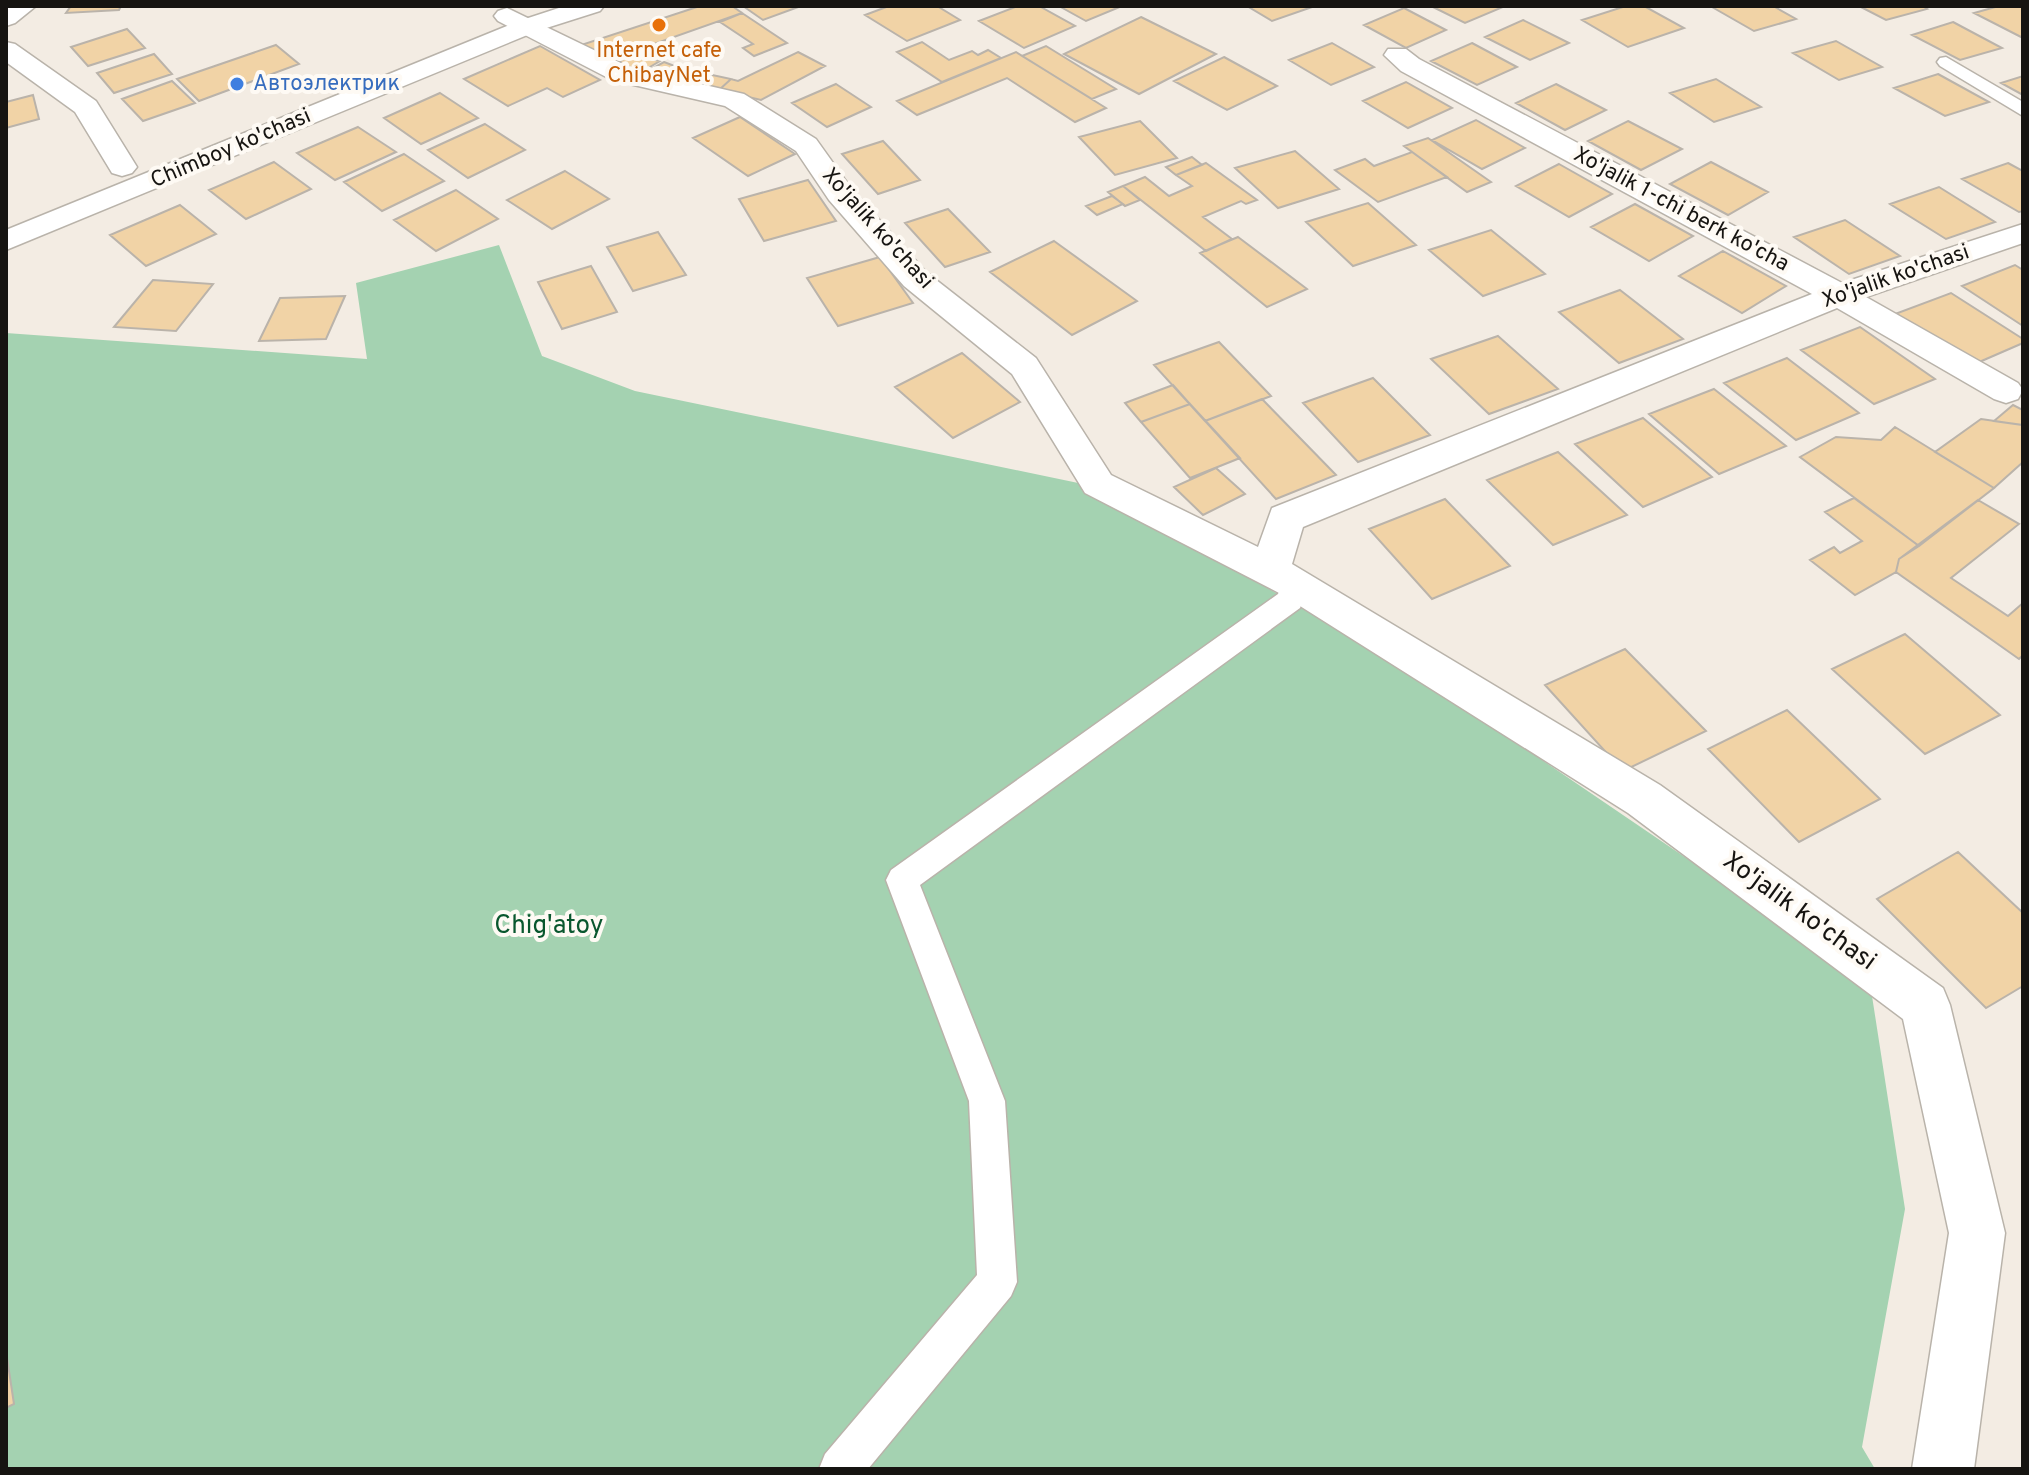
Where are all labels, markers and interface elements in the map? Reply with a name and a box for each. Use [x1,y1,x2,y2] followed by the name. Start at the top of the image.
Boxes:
[650,16,668,34] marker: Internet cafe ChibayNet
[596,38,722,90] place label: Internet cafe ChibayNet
[253,71,400,98] place label: Автоэлектрик
[228,75,246,93] marker: Автоэлектрик
[147,103,315,195] street label: Chimboy ko'chasi
[1569,142,1793,278] street label: Xo'jalik 1-chi berk ko'cha
[815,163,939,295] street label: Xo'jalik ko'chasi
[1819,239,1973,315] street label: Xo'jalik ko'chasi
[1716,845,1882,979] street label: Xo'jalik ko'chasi
[494,910,604,943] park label: Chig'atoy

